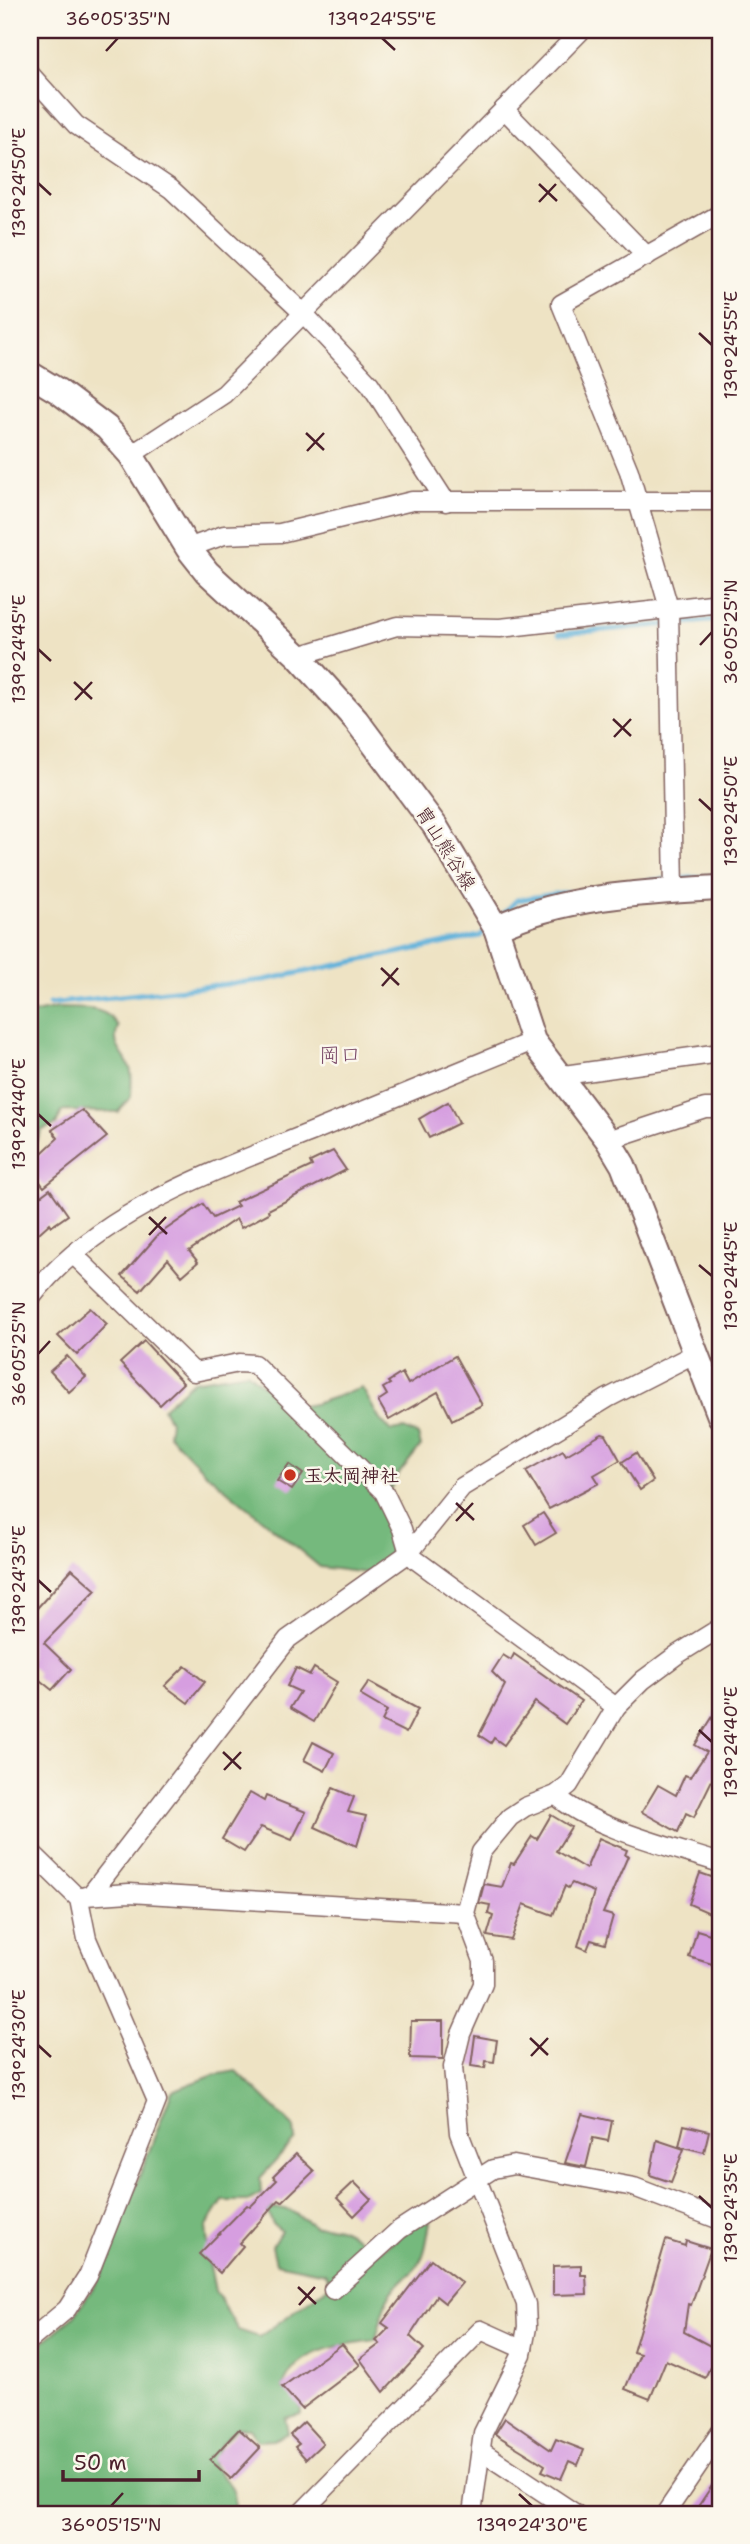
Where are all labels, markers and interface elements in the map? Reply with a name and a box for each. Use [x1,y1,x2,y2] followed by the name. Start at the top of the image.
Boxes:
[65,7,171,31] text: 36°05'35"N
[328,7,436,31] text: 139°24'55"E
[7,128,31,238] text: 139°24'50"E
[719,291,743,399] text: 139°24'55"E
[719,579,743,685] text: 36°05'25"N
[7,594,31,704] text: 139°24'45"E
[719,756,743,866] text: 139°24'50"E
[410,801,482,895] street label: 胄山熊谷線
[319,1041,361,1069] district label: 岡口
[7,1058,31,1170] text: 139°24'40"E
[719,1221,743,1331] text: 139°24'45"E
[7,1301,31,1407] text: 36°05'25"N
[304,1463,399,1488] place label: 玉太岡神社
[282,1467,298,1483] marker: 玉太岡神社
[7,1525,31,1635] text: 139°24'35"E
[719,1686,743,1798] text: 139°24'40"E
[7,1989,31,2101] text: 139°24'30"E
[719,2153,743,2263] text: 139°24'35"E
[63,2439,200,2483] scale bar
[74,2449,127,2477] text: 50 m
[61,2513,161,2537] text: 36°05'15"N
[476,2513,588,2537] text: 139°24'30"E

